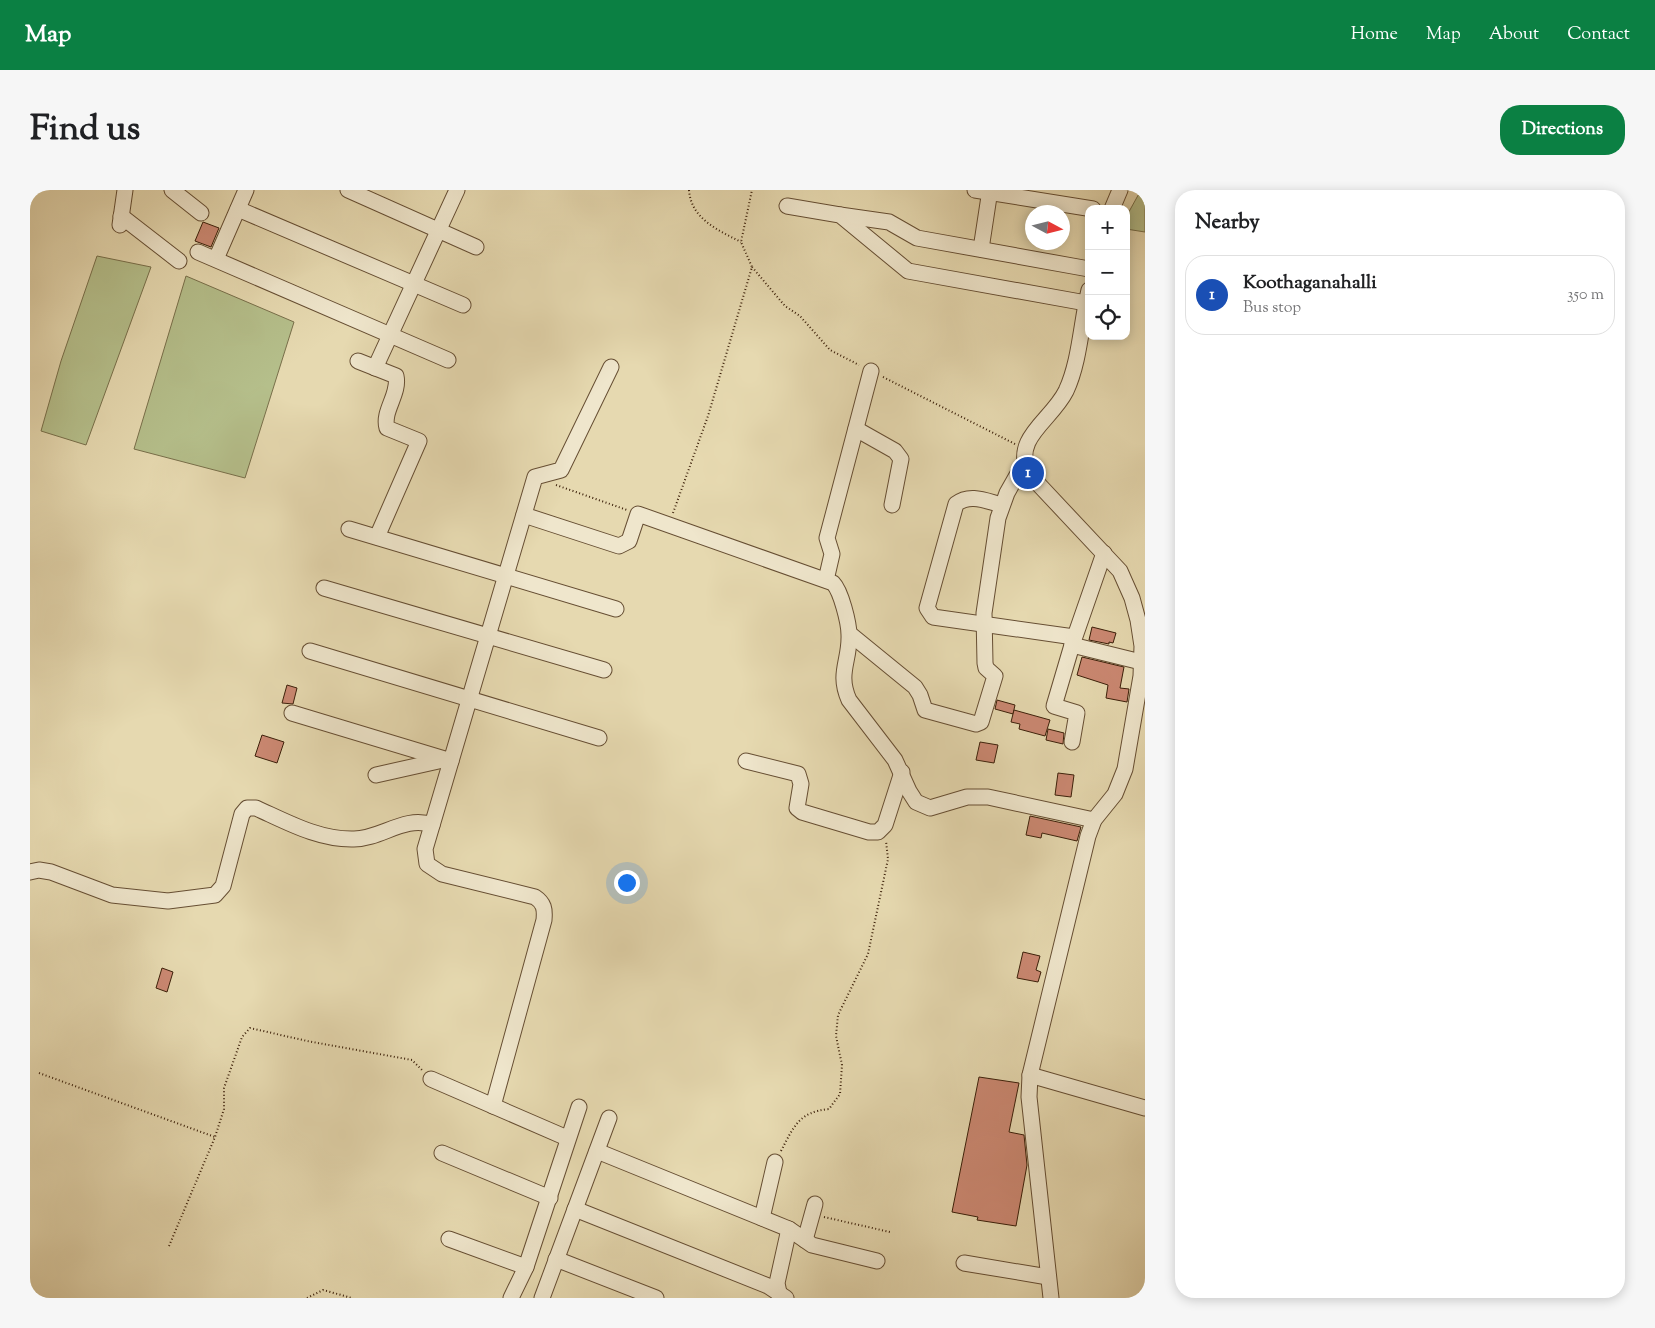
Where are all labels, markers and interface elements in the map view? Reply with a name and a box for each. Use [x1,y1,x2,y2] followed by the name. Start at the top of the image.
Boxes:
[25,18,71,52] text: Map
[1351,22,1398,48] text: Home
[1426,22,1461,48] text: Map
[1489,22,1539,48] text: About
[1567,22,1630,48] text: Contact
[30,105,140,156] text: Find us
[1500,105,1625,155] button: Directions
[1025,205,1070,250] north arrow
[1085,205,1130,340] map controls
[1085,205,1130,250] button: +
[1195,208,1260,238] text: Nearby
[1085,250,1130,295] button: −
[1243,270,1377,297] text: Koothaganahalli
[1209,284,1215,307] text: 1
[1567,284,1604,307] text: 350 m
[1085,295,1130,340] button: locate
[1243,297,1301,320] text: Bus stop
[1012,454,1044,492] pin: 1
[614,870,640,896] your location

